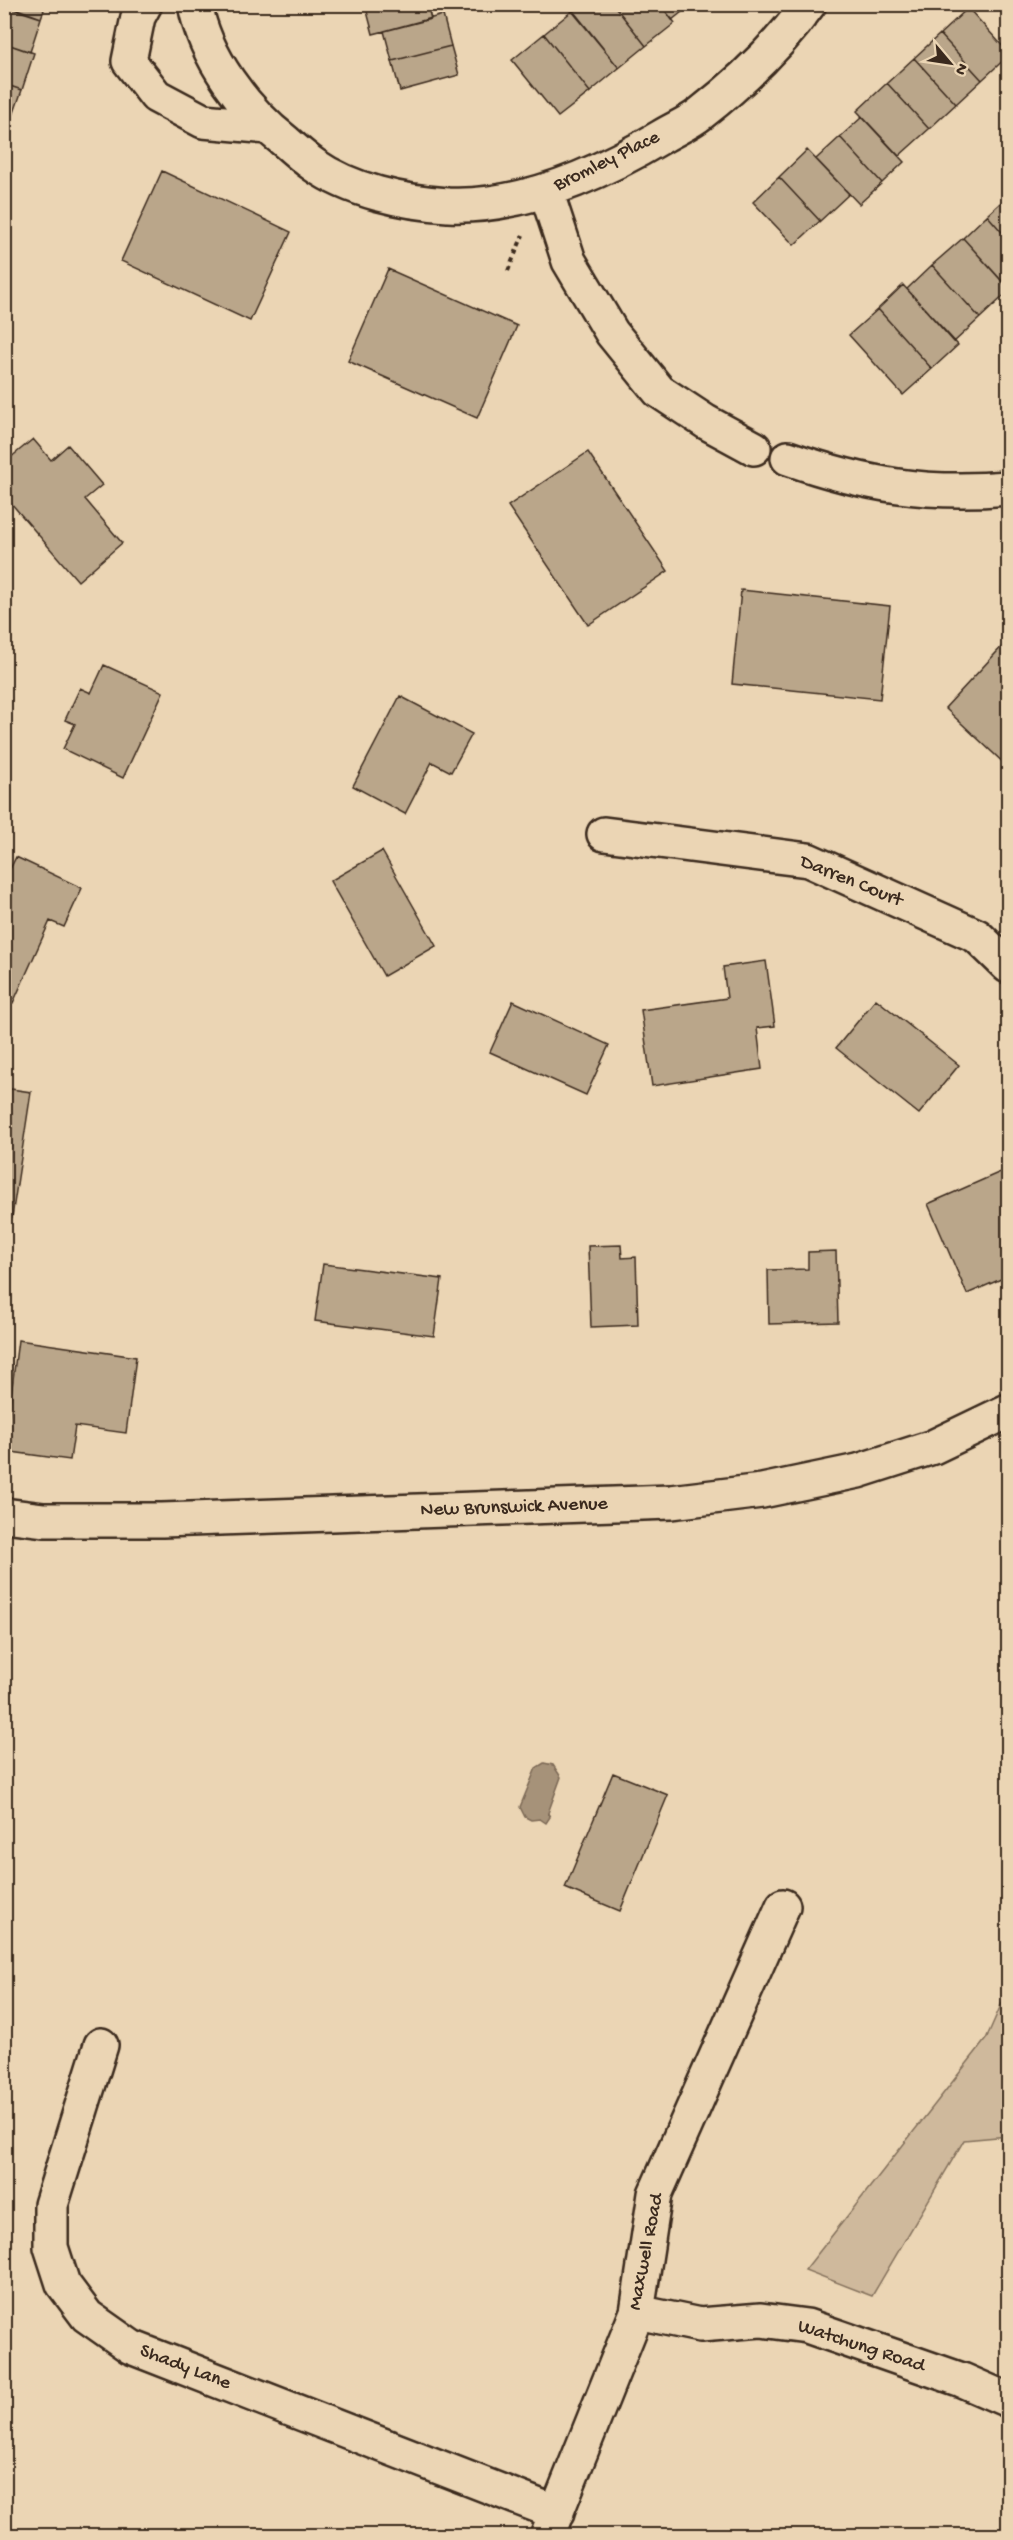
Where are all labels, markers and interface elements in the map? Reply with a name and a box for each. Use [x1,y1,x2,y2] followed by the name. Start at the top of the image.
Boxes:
[920,33,980,93] north arrow
[949,59,971,78] text: N
[549,126,664,198] street label: Bromley Place
[794,850,907,914] street label: Darren Court
[420,1493,609,1523] street label: New Brunswick Avenue
[624,2189,670,2312] street label: Maxwell Road
[794,2316,930,2379] street label: Watchung Road
[136,2340,234,2396] street label: Shady Lane

